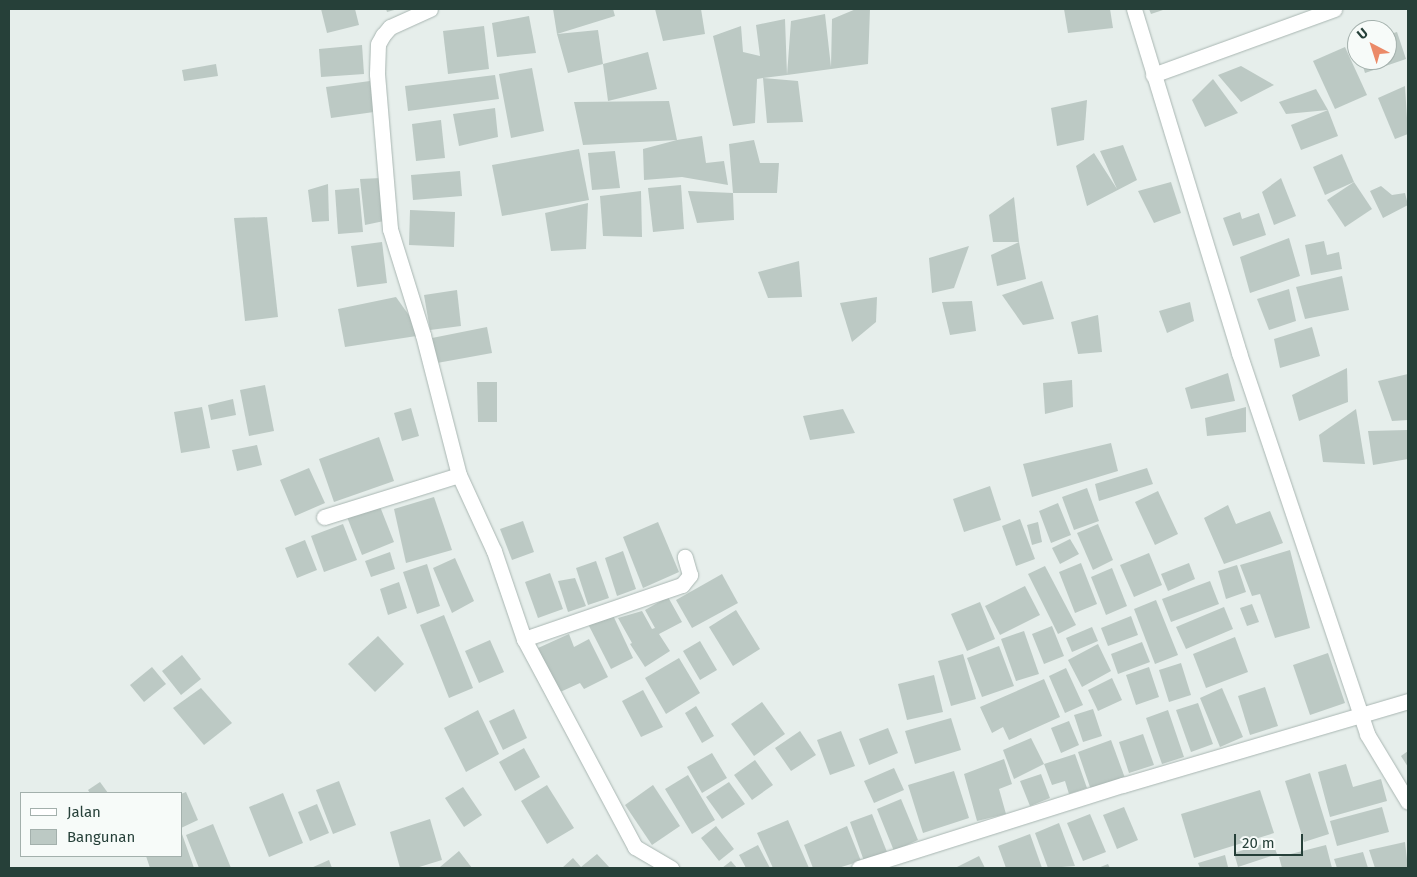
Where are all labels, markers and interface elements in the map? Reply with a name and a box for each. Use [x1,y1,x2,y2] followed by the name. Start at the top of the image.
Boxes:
[1347,20,1397,70] north arrow
[1354,24,1372,43] text: U
[20,792,182,857] legend
[67,803,101,821] text: Jalan
[1237,824,1306,856] scale bar
[67,828,135,846] text: Bangunan
[1242,834,1275,852] text: 20 m

